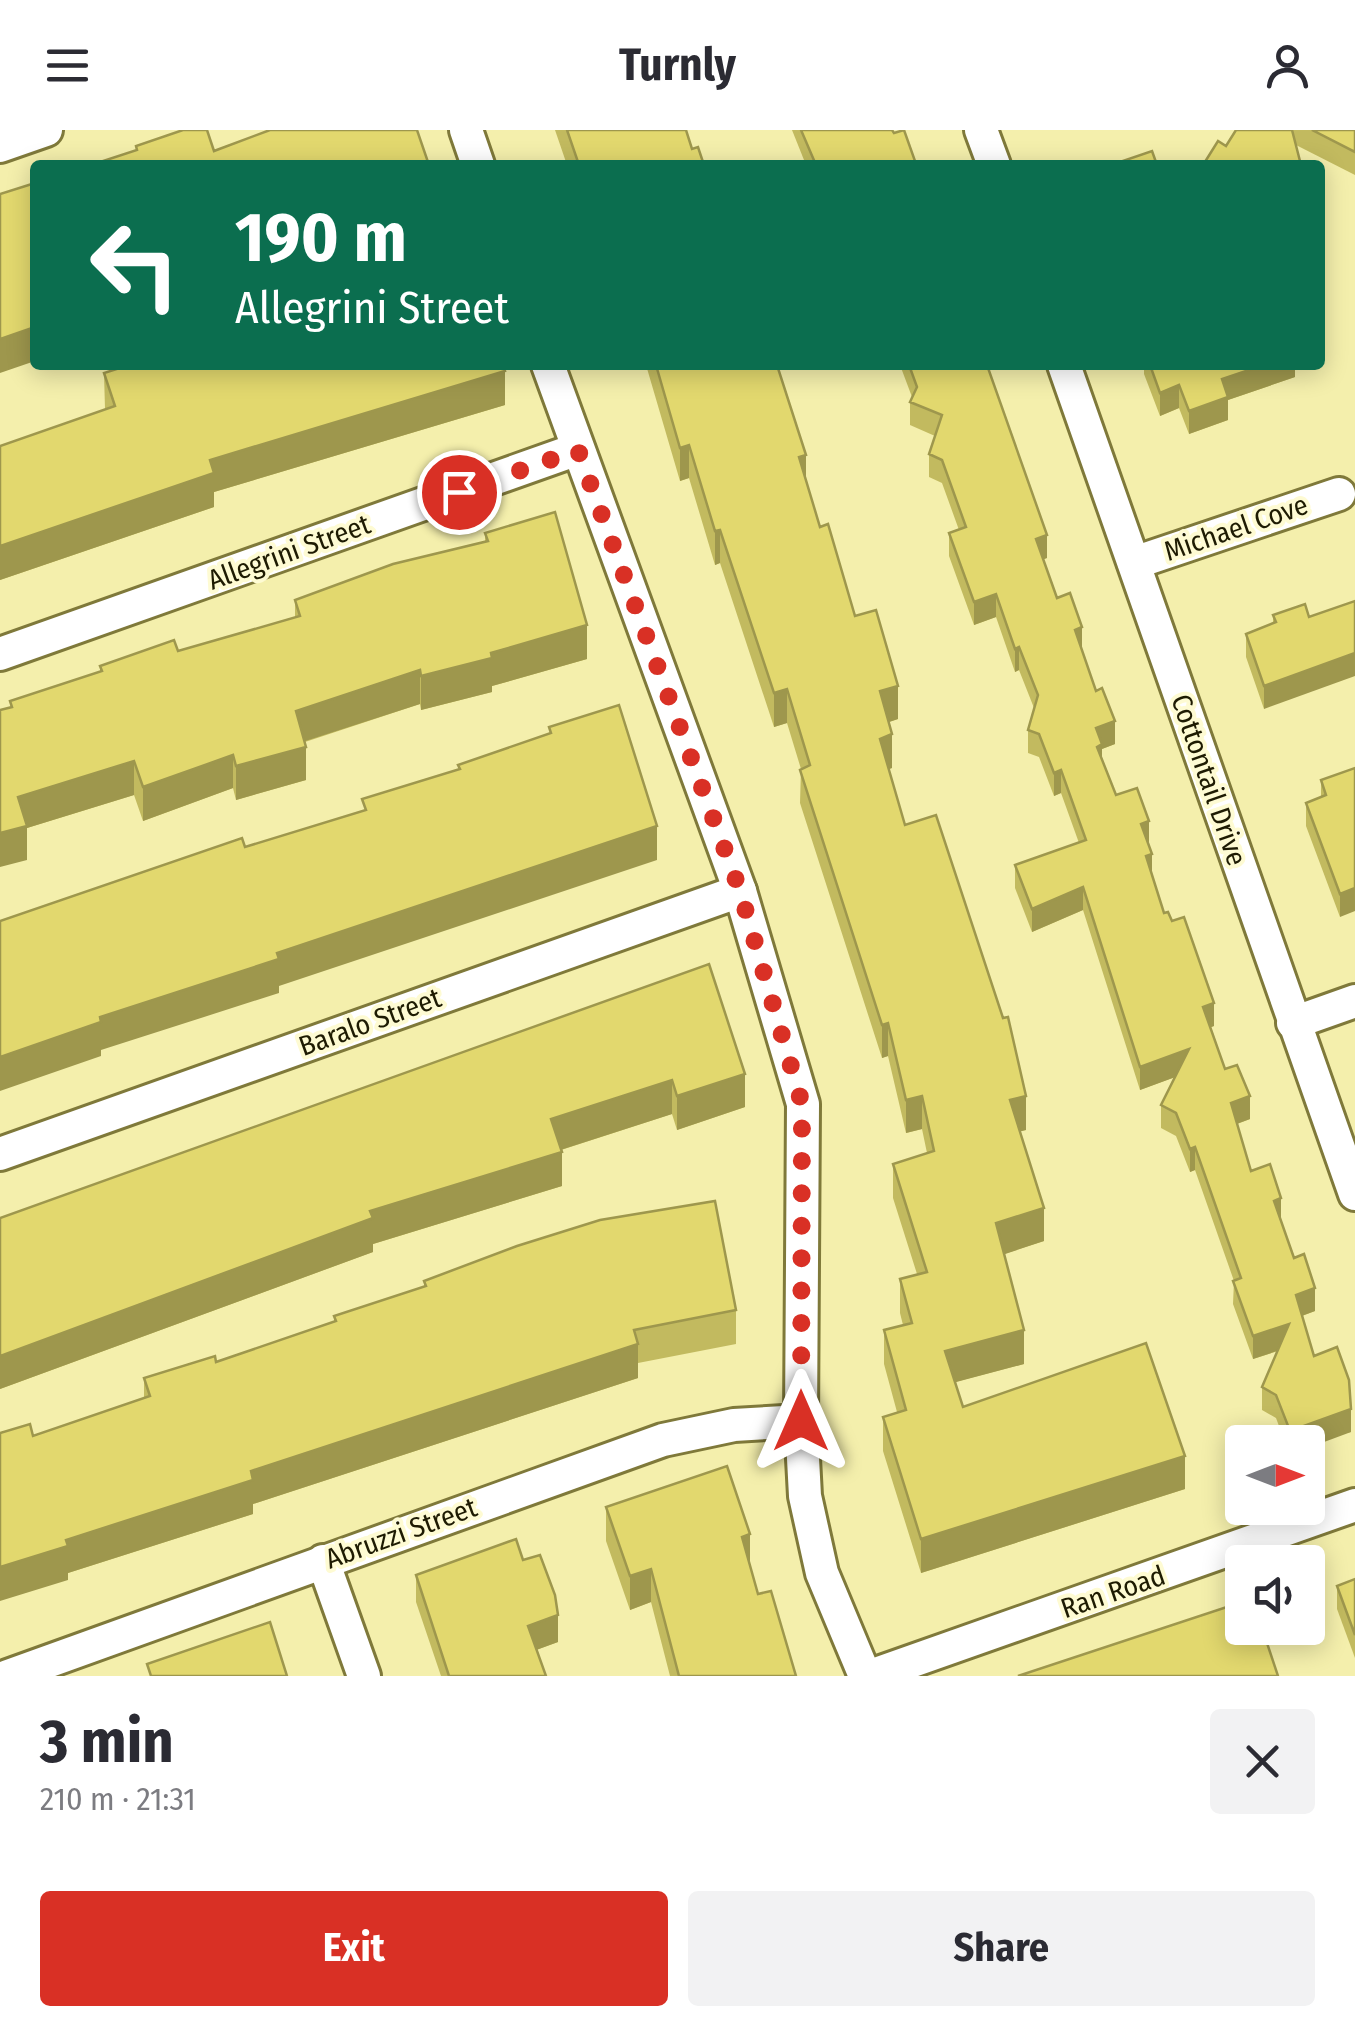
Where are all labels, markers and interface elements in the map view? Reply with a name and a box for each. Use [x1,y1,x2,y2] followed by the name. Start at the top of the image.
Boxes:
[40,38,95,93] icon: menu
[619,38,736,92] text: Turnly
[1260,38,1315,93] icon: person
[235,196,407,280] text: 190 m
[70,200,200,330] icon: left
[235,281,509,335] text: Allegrini Street
[417,450,502,535] pin
[432,465,487,520] icon: arrive
[1160,488,1312,568] street label: Michael Cove
[203,507,376,597] street label: Allegrini Street
[1164,690,1254,870] street label: Cottontail Drive
[294,981,446,1063] street label: Baralo Street
[749,1369,853,1473] position arrow
[1225,1425,1325,1525] north arrow
[1225,1425,1325,1645] map controls
[321,1490,482,1576] street label: Abruzzi Street
[1225,1545,1325,1645] button: sound
[1057,1559,1169,1625] street label: Ran Road
[40,1706,174,1778] text: 3 min
[1210,1709,1315,1814] button: close
[40,1780,196,1818] text: 210 m · 21:31
[40,1891,668,2006] button: Exit
[688,1891,1315,2006] button: Share

